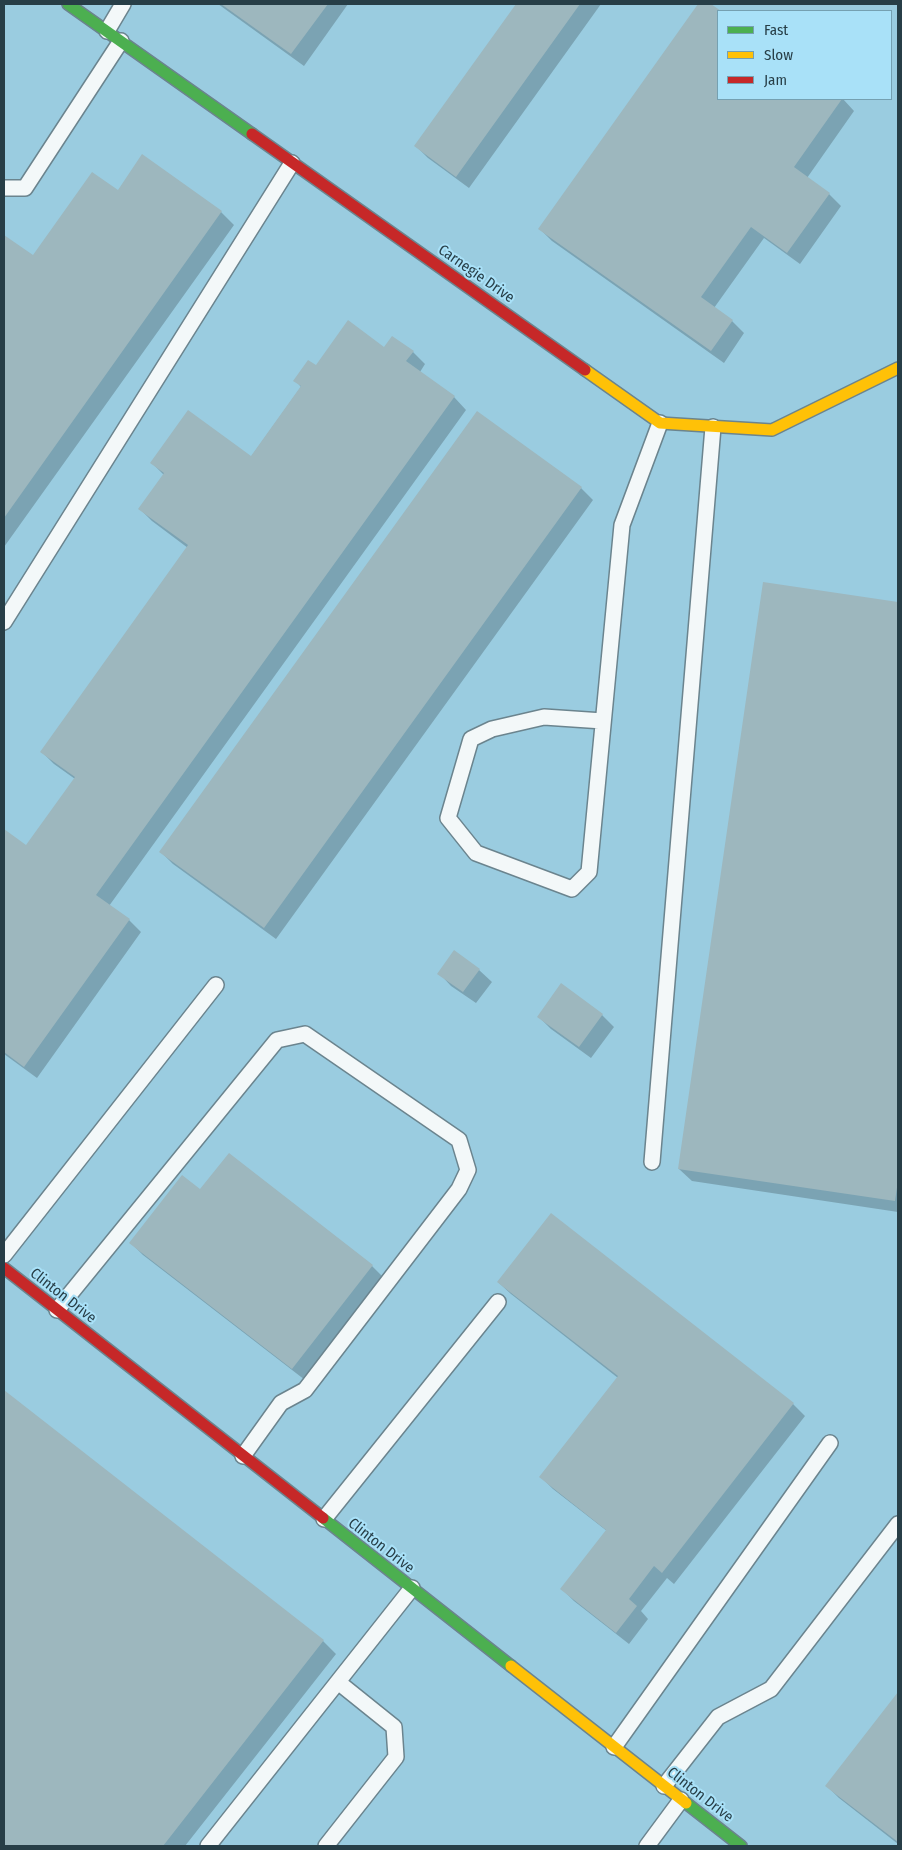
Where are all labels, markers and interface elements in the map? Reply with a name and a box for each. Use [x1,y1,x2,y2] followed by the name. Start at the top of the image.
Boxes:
[717,10,892,100] legend
[764,21,788,39] text: Fast
[764,46,793,64] text: Slow
[764,71,787,89] text: Jam
[434,241,518,307] street label: Carnegie Drive
[26,1265,100,1327] street label: Clinton Drive
[344,1515,418,1577] street label: Clinton Drive
[663,1764,737,1826] street label: Clinton Drive

